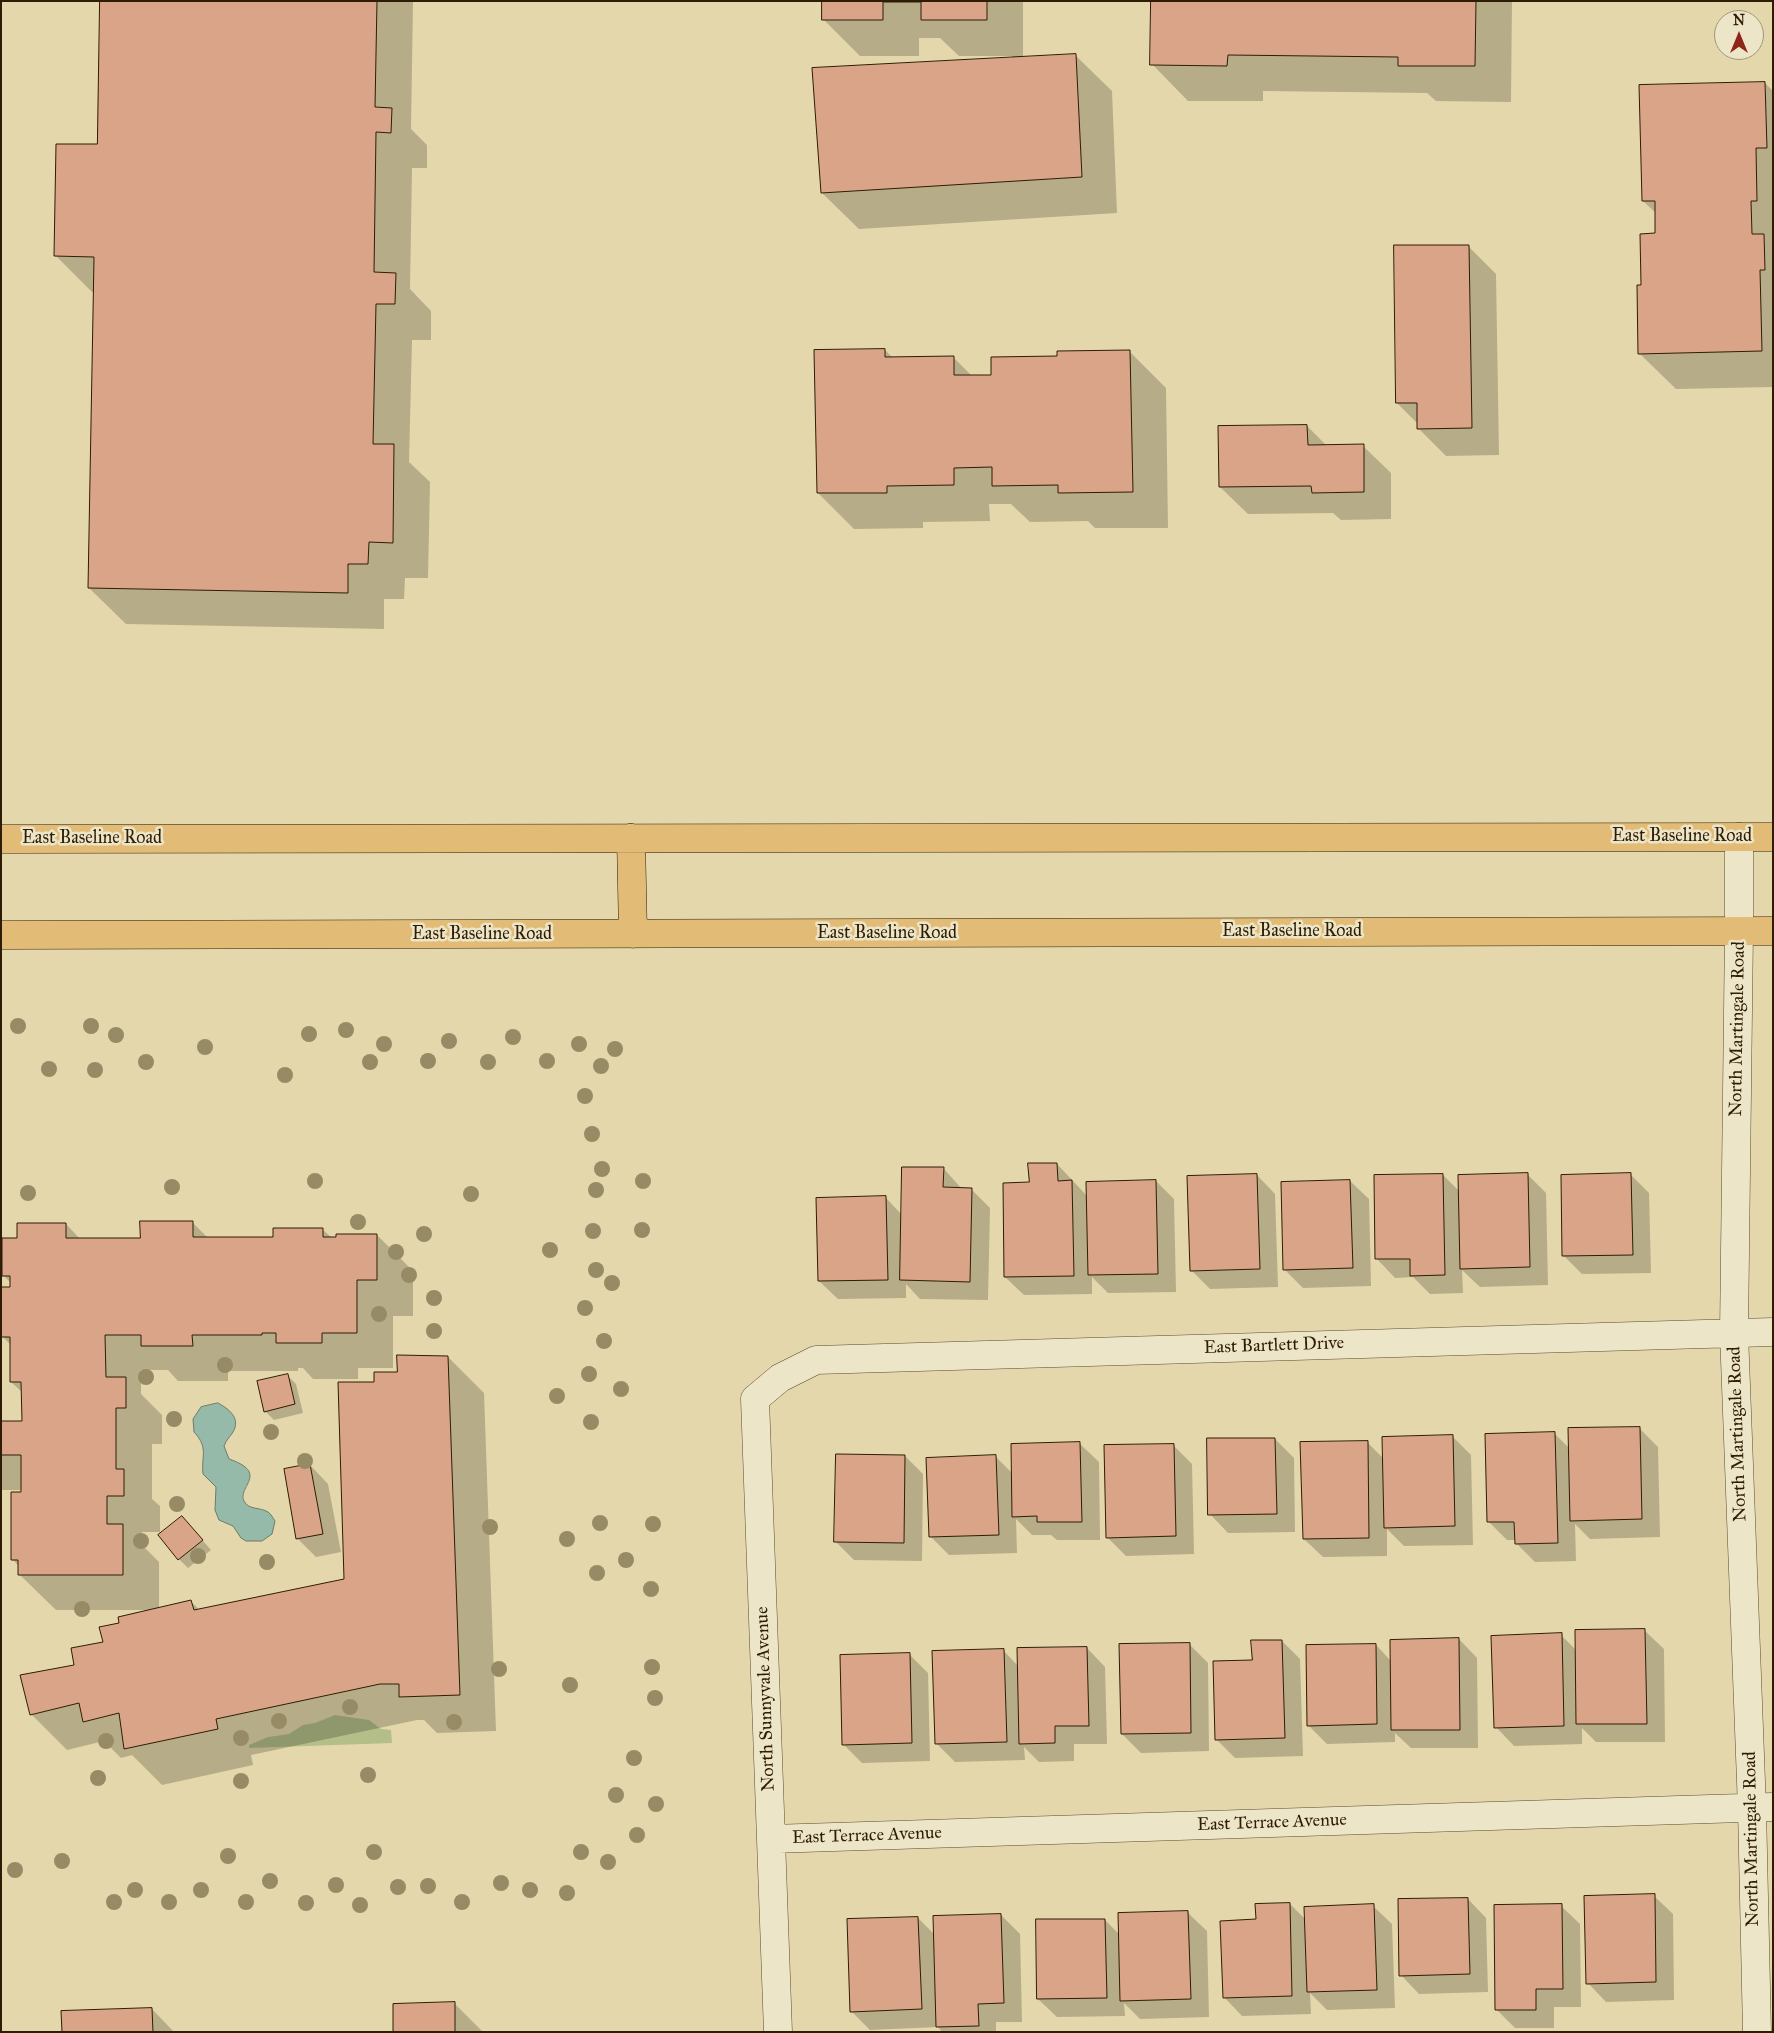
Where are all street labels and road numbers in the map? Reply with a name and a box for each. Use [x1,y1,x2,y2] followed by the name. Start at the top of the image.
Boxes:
[1612,826,1752,848] street label: East Baseline Road
[22,828,162,850] street label: East Baseline Road
[1222,921,1362,943] street label: East Baseline Road
[817,923,957,945] street label: East Baseline Road
[412,924,552,946] street label: East Baseline Road
[1726,941,1750,1117] street label: North Martingale Road
[1203,1333,1345,1359] street label: East Bartlett Drive
[1724,1346,1752,1522] street label: North Martingale Road
[752,1606,780,1792] street label: North Sunnyvale Avenue
[1740,1751,1764,1927] street label: North Martingale Road
[1197,1810,1347,1836] street label: East Terrace Avenue
[792,1823,942,1849] street label: East Terrace Avenue

